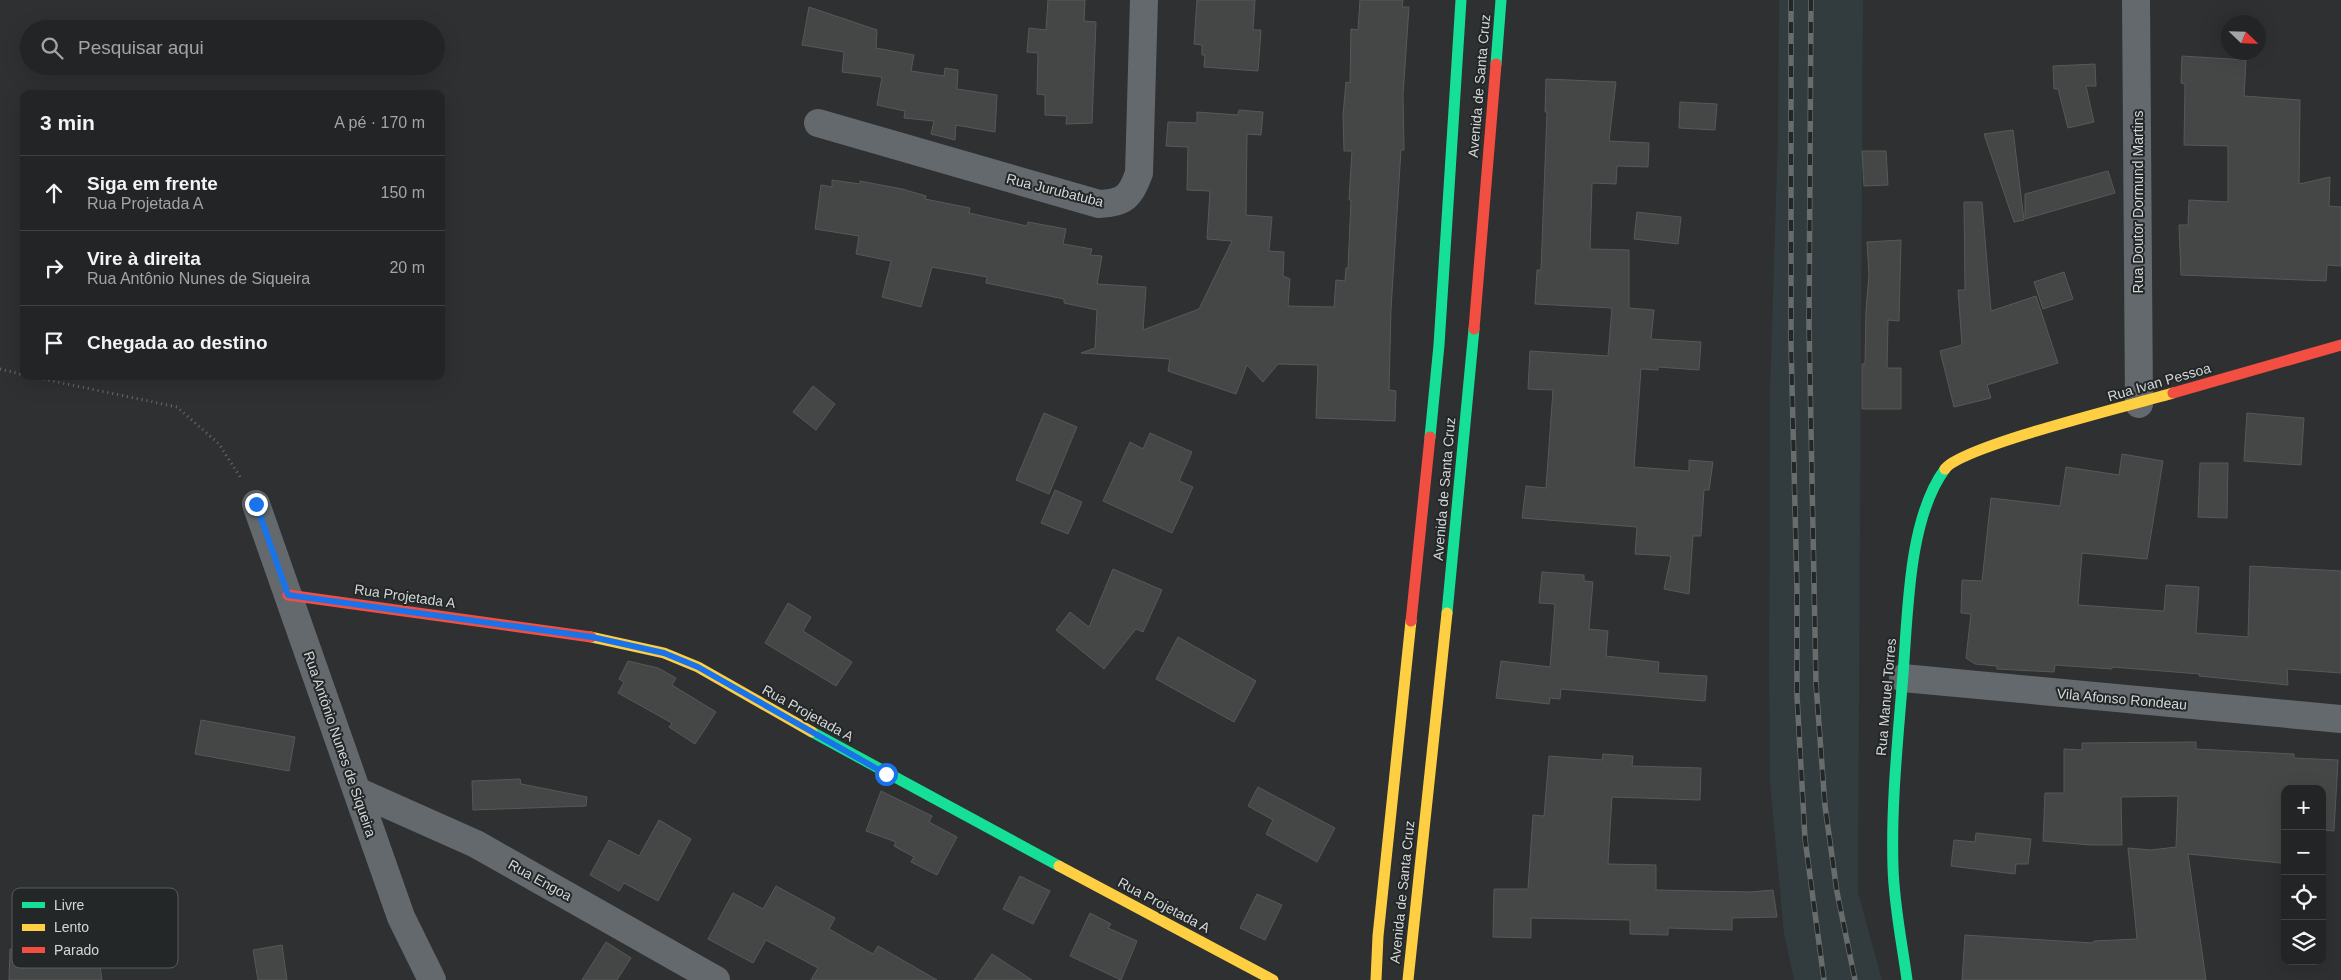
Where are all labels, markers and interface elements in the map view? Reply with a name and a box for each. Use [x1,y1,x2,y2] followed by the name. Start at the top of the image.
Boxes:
[1465,14,1493,158] street label: Avenida de Santa Cruz
[2221,15,2266,60] north arrow
[20,20,445,75] search box
[38,34,66,62] icon: search
[78,37,204,58] text: Pesquisar aqui
[40,111,95,134] text: 3 min
[2130,111,2146,293] street label: Rua Doutor Dormund Martins
[334,114,425,131] text: A pé · 170 m
[1005,170,1105,210] street label: Rua Jurubatuba
[87,173,218,194] text: Siga em frente
[40,179,68,207] icon: ahead
[381,184,425,201] text: 150 m
[87,195,204,212] text: Rua Projetada A
[87,248,201,269] text: Vire à direita
[40,254,68,282] icon: right
[389,259,425,276] text: 20 m
[87,270,310,287] text: Rua Antônio Nunes de Siqueira
[40,329,68,357] icon: arrive
[87,332,268,353] text: Chegada ao destino
[2106,360,2213,404] street label: Rua Ivan Pessoa
[1430,417,1458,561] street label: Avenida de Santa Cruz
[245,493,268,516] route end
[353,581,457,611] street label: Rua Projetada A
[1873,638,1899,756] street label: Rua Manuel Torres
[301,649,379,839] street label: Rua Antônio Nunes de Siqueira
[760,681,857,745] street label: Rua Projetada A
[2056,685,2188,713] street label: Vila Afonso Rondeau
[875,763,898,786] route start
[2281,785,2326,965] map controls
[2281,785,2326,830] button: +
[1387,820,1417,964] street label: Avenida de Santa Cruz
[2281,830,2326,875] button: −
[505,856,575,904] street label: Rua Engoa
[1115,874,1213,936] street label: Rua Projetada A
[2281,875,2326,920] button: locate
[12,888,178,968] legend
[54,897,85,913] text: Livre
[54,919,89,935] text: Lento
[2281,920,2326,965] button: layers
[54,942,99,958] text: Parado

